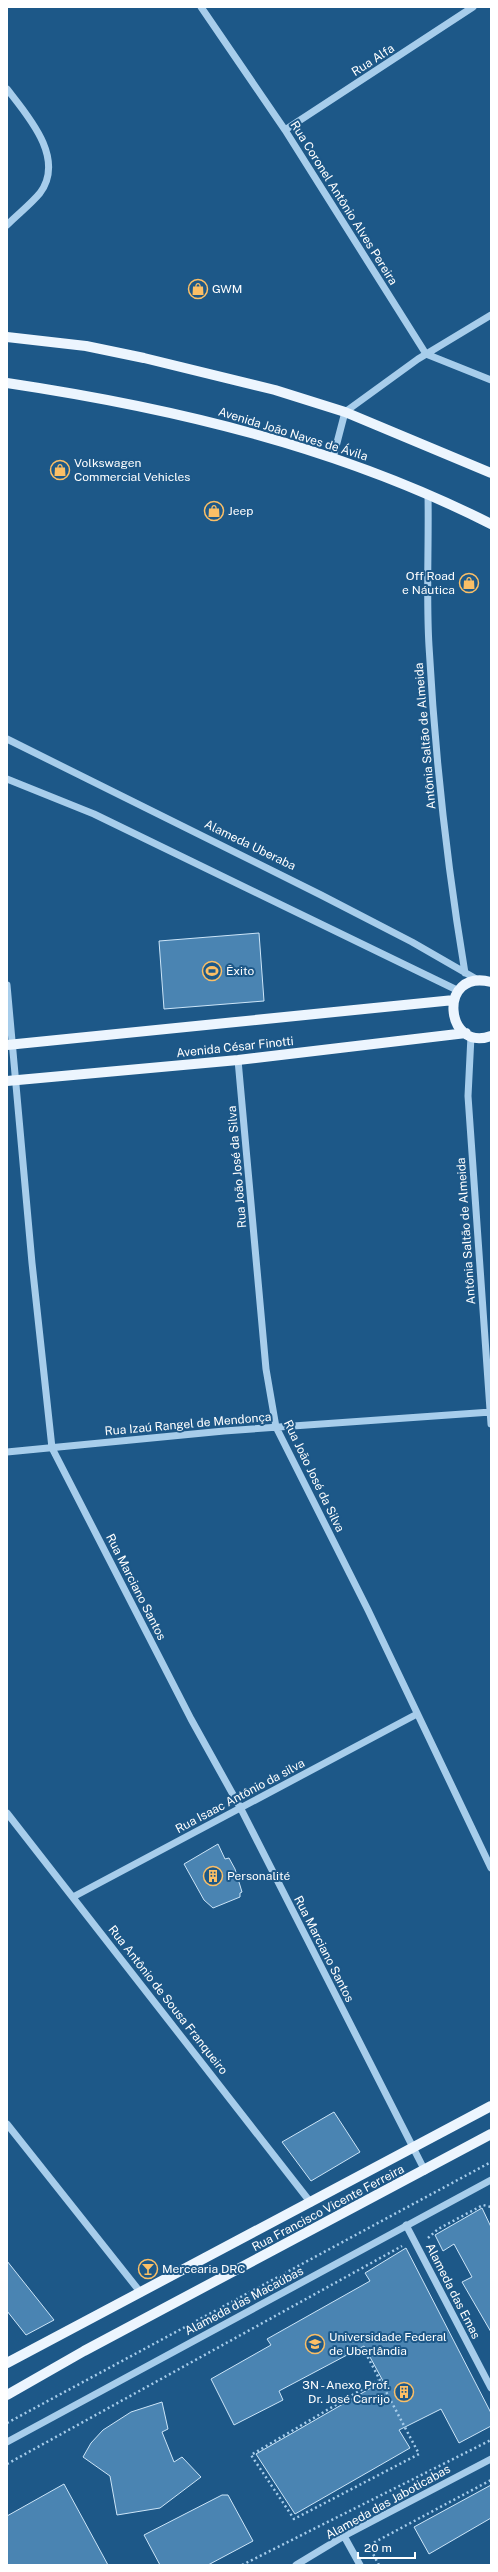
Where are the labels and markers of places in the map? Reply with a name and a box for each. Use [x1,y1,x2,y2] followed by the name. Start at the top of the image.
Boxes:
[187,278,209,300] shop icon: GWM
[212,282,242,296] place label: GWM
[74,456,190,484] place label: Volkswagen Commercial Vehicles
[49,459,71,481] shop icon: Volkswagen Commercial Vehicles
[203,500,225,522] shop icon: Jeep
[228,504,253,518] place label: Jeep
[402,569,455,597] place label: Off Road e Náutica
[458,572,480,594] shop icon: Off Road e Náutica
[201,960,223,982] sports icon: Êxito
[226,964,255,978] place label: Êxito
[202,1865,224,1887] building icon: Personalité
[227,1869,290,1883] place label: Personalité
[137,2258,159,2280] bar icon: Mercearia DRC
[162,2262,246,2276] place label: Mercearia DRC
[329,2330,447,2358] place label: Universidade Federal de Uberlândia
[304,2333,326,2355] school or university icon: Universidade Federal de Uberlândia
[302,2378,390,2406] place label: 3N - Anexo Prof. Dr. José Carrijo
[393,2381,415,2403] building icon: 3N - Anexo Prof. Dr. José Carrijo

